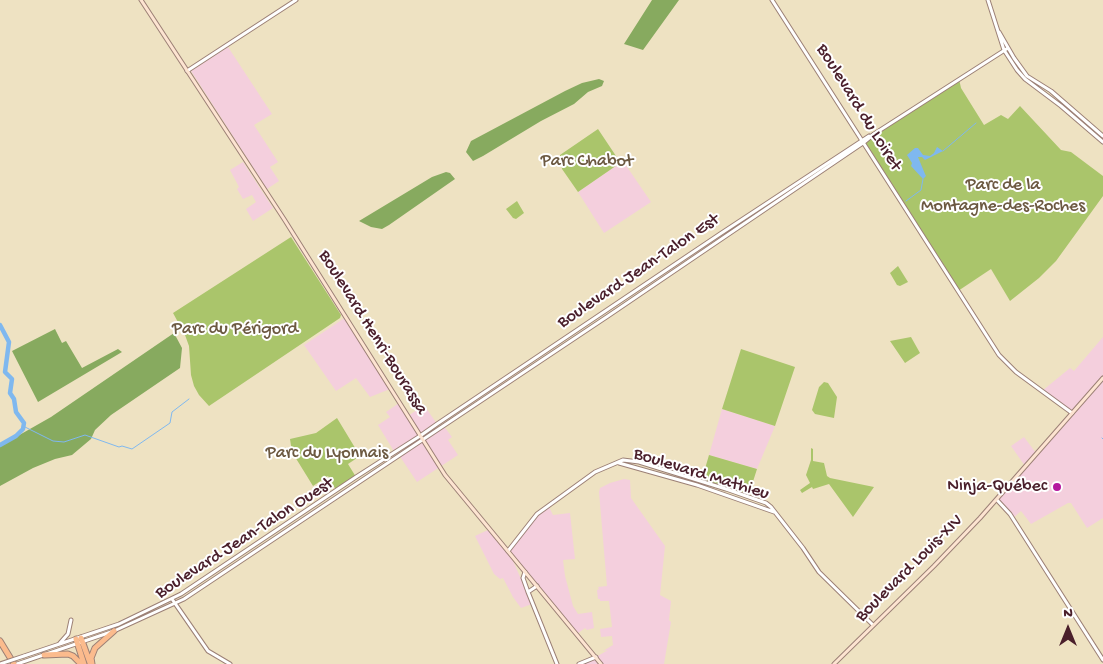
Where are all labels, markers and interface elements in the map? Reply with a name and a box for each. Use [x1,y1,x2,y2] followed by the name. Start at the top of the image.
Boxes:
[810,41,906,175] street label: Boulevard du Loiret
[541,151,633,173] park label: Parc Chabot
[921,175,1085,218] park label: Parc de la Montagne-des-Roches
[554,210,724,334] street label: Boulevard Jean-Talon Est
[312,247,432,419] street label: Boulevard Henri-Bourassa
[172,319,298,341] park label: Parc du Périgord
[266,443,388,465] park label: Parc du Lyonnais
[631,444,771,506] street label: Boulevard Mathieu
[152,473,338,605] street label: Boulevard Jean-Talon Ouest
[947,476,1047,498] place label: Ninja-Québec
[1051,481,1063,493] marker: Ninja-Québec
[852,511,968,627] street label: Boulevard Louis-XIV
[1043,604,1093,654] north arrow
[1063,605,1073,622] text: N

